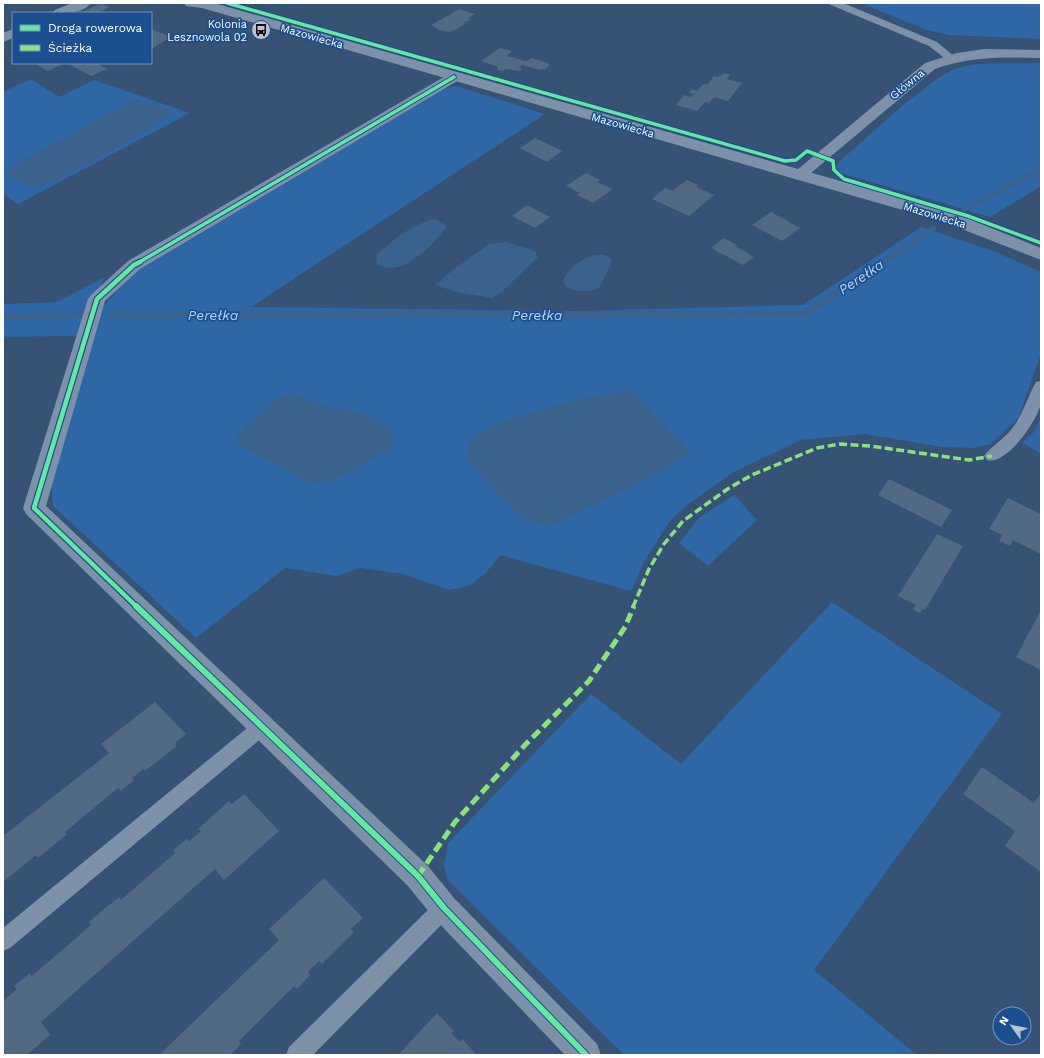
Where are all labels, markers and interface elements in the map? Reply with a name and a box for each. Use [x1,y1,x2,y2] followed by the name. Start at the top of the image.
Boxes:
[12,12,152,64] legend
[167,18,247,44] place label: Kolonia Lesznowola 02
[250,19,272,41] bus stop icon: Kolonia Lesznowola 02
[48,21,143,35] text: Droga rowerowa
[279,21,345,52] street label: Mazowiecka
[48,41,93,55] text: Ścieżka
[887,67,927,102] street label: Główna
[590,110,656,141] street label: Mazowiecka
[902,200,968,231] street label: Mazowiecka
[836,256,887,298] water label: Perełka
[188,307,239,323] water label: Perełka
[512,307,563,323] water label: Perełka
[992,1006,1032,1046] north arrow
[996,1014,1012,1028] text: N

